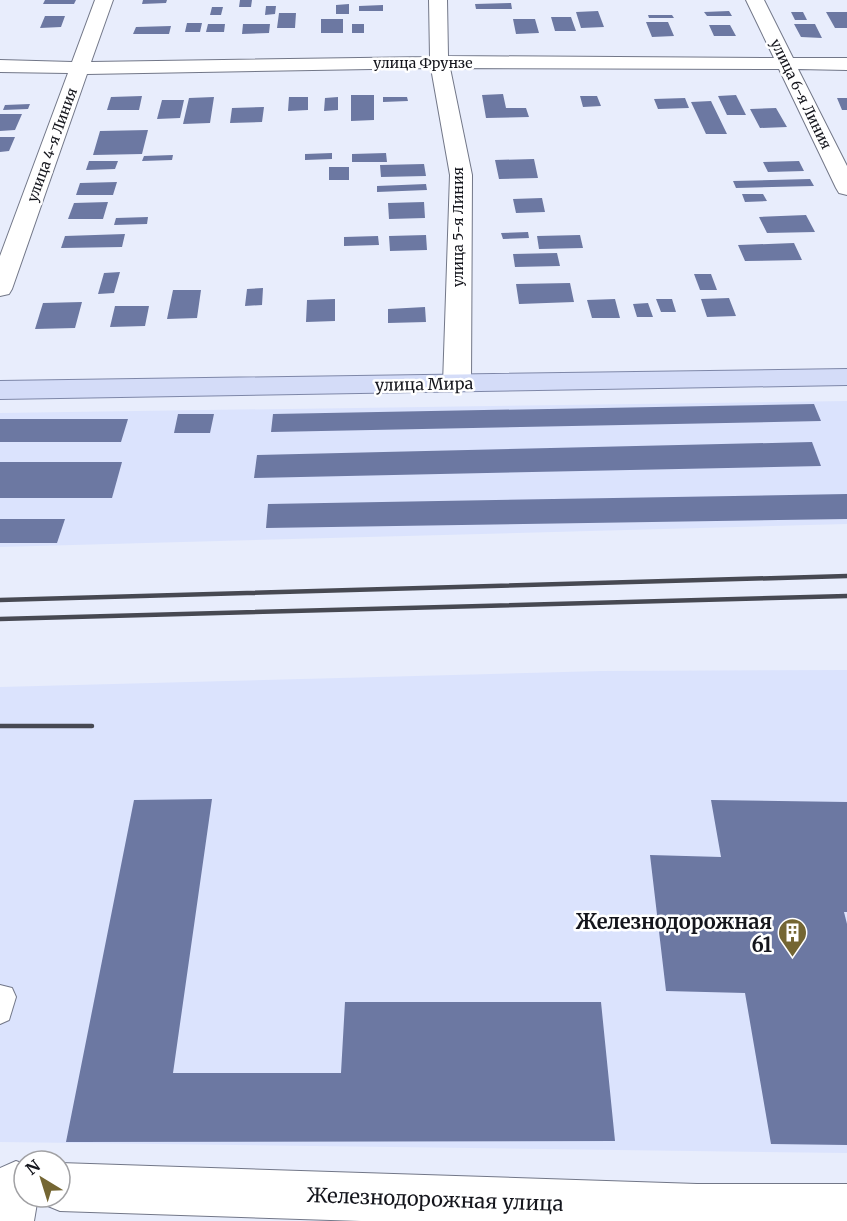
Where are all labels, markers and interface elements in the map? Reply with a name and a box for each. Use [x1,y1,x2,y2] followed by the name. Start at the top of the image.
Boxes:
[767,36,835,152] street label: улица 6-я Линия
[373,54,473,72] street label: улица Фрунзе
[23,85,81,205] street label: улица 4-я Линия
[449,167,467,287] street label: улица 5-я Линия
[375,373,474,395] street label: улица Мира
[575,909,772,957] place label: Железнодорожная 61
[777,916,809,958] building icon: Железнодорожная 61
[12,1149,72,1209] north arrow
[22,1155,44,1179] text: N
[306,1182,564,1216] street label: Железнодорожная улица

